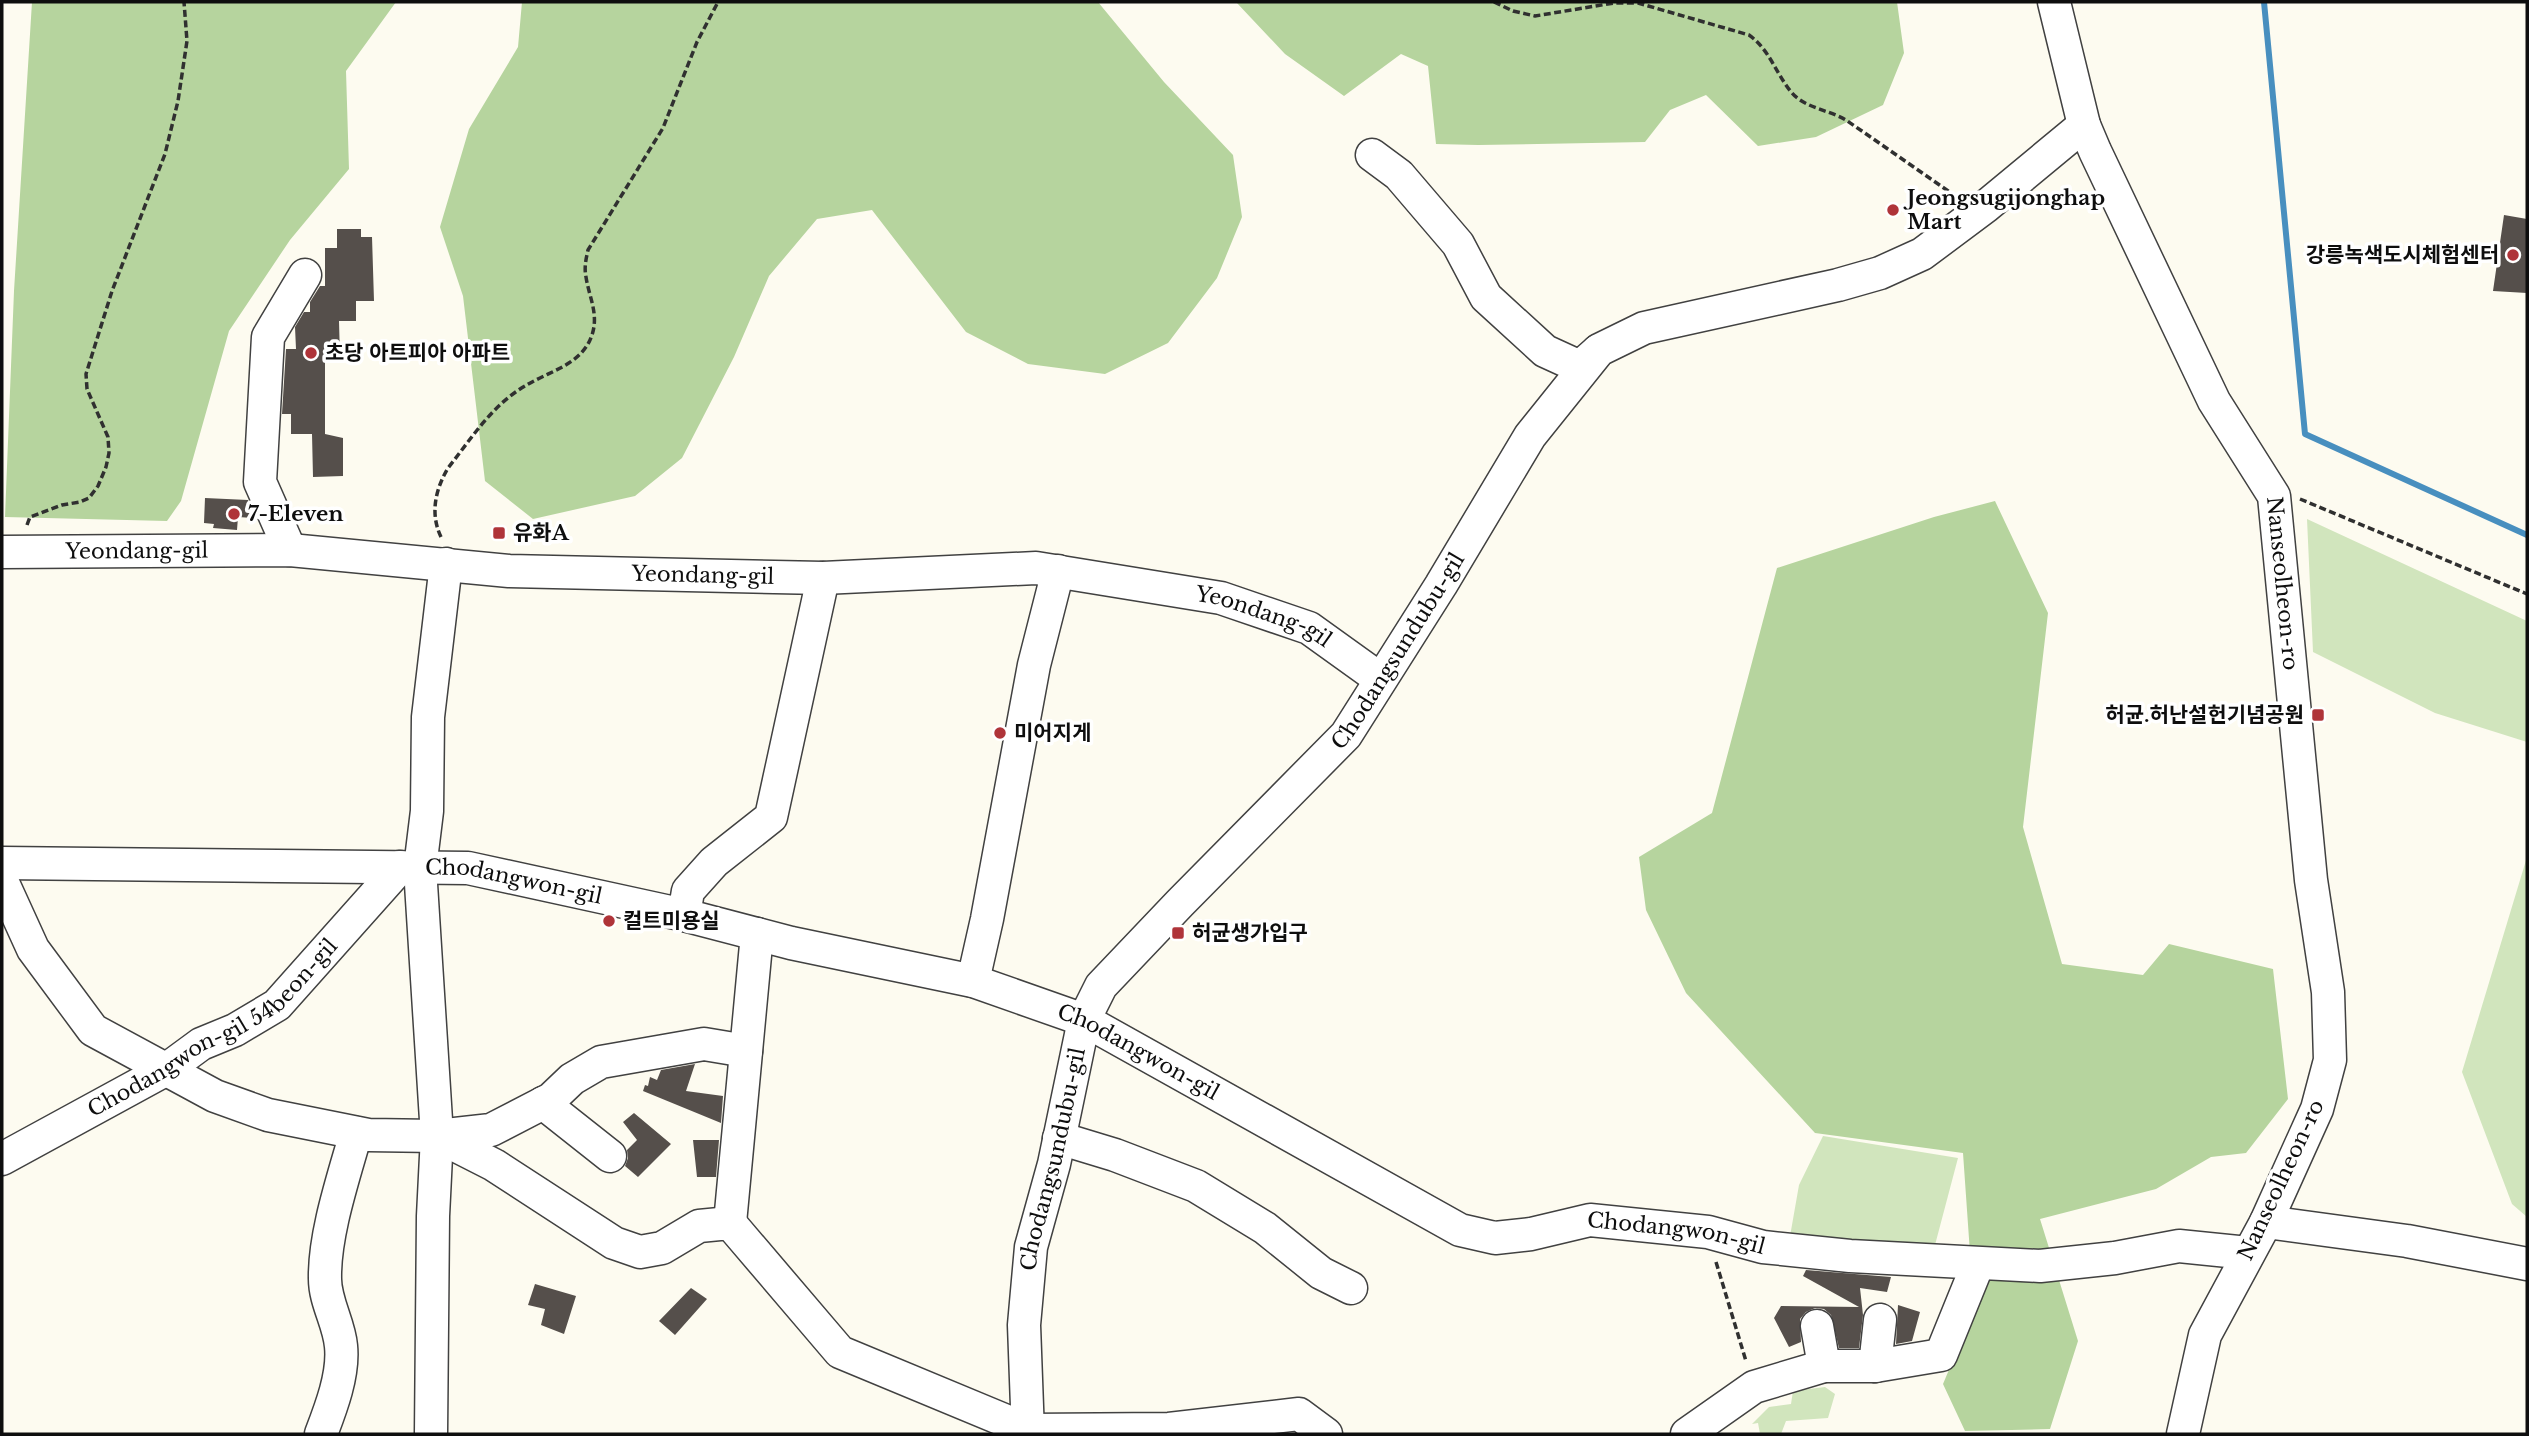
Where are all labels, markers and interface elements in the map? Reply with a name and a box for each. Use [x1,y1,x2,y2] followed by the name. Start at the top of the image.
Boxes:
[1903,185,2105,235] place label: Jeongsugijonghap Mart
[1885,202,1901,218] marker: Jeongsugijonghap Mart
[2306,242,2499,268] place label: 강릉녹색도시체험센터
[2505,247,2521,263] marker: 강릉녹색도시체험센터
[325,340,510,366] place label: 초당 아트피아 아파트
[303,345,319,361] marker: 초당 아트피아 아파트
[2261,495,2304,672] street label: Nanseolheon-ro
[248,501,343,527] place label: 7-Eleven
[226,506,242,522] marker: 7-Eleven
[513,520,570,546] place label: 유화A
[491,525,507,541] marker: 유화A
[64,538,209,565] street label: Yeondang-gil
[1326,548,1470,755] street label: Chodangsundubu-gil
[630,561,775,590] street label: Yeondang-gil
[1193,581,1337,653] street label: Yeondang-gil
[2105,702,2304,728] place label: 허균.허난설헌기념공원
[2310,707,2326,723] marker: 허균.허난설헌기념공원
[1014,720,1091,746] place label: 미어지게
[992,725,1008,741] marker: 미어지게
[425,855,605,910] street label: Chodangwon-gil
[623,908,720,934] place label: 컬트미용실
[601,913,617,929] marker: 컬트미용실
[1192,920,1308,946] place label: 허균생가입구
[1170,925,1186,941] marker: 허균생가입구
[83,933,343,1123] street label: Chodangwon-gil 54beon-gil
[1054,999,1224,1106] street label: Chodangwon-gil
[1016,1045,1091,1272] street label: Chodangsundubu-gil
[2232,1096,2330,1264] street label: Nanseolheon-ro
[1586,1207,1768,1260] street label: Chodangwon-gil

